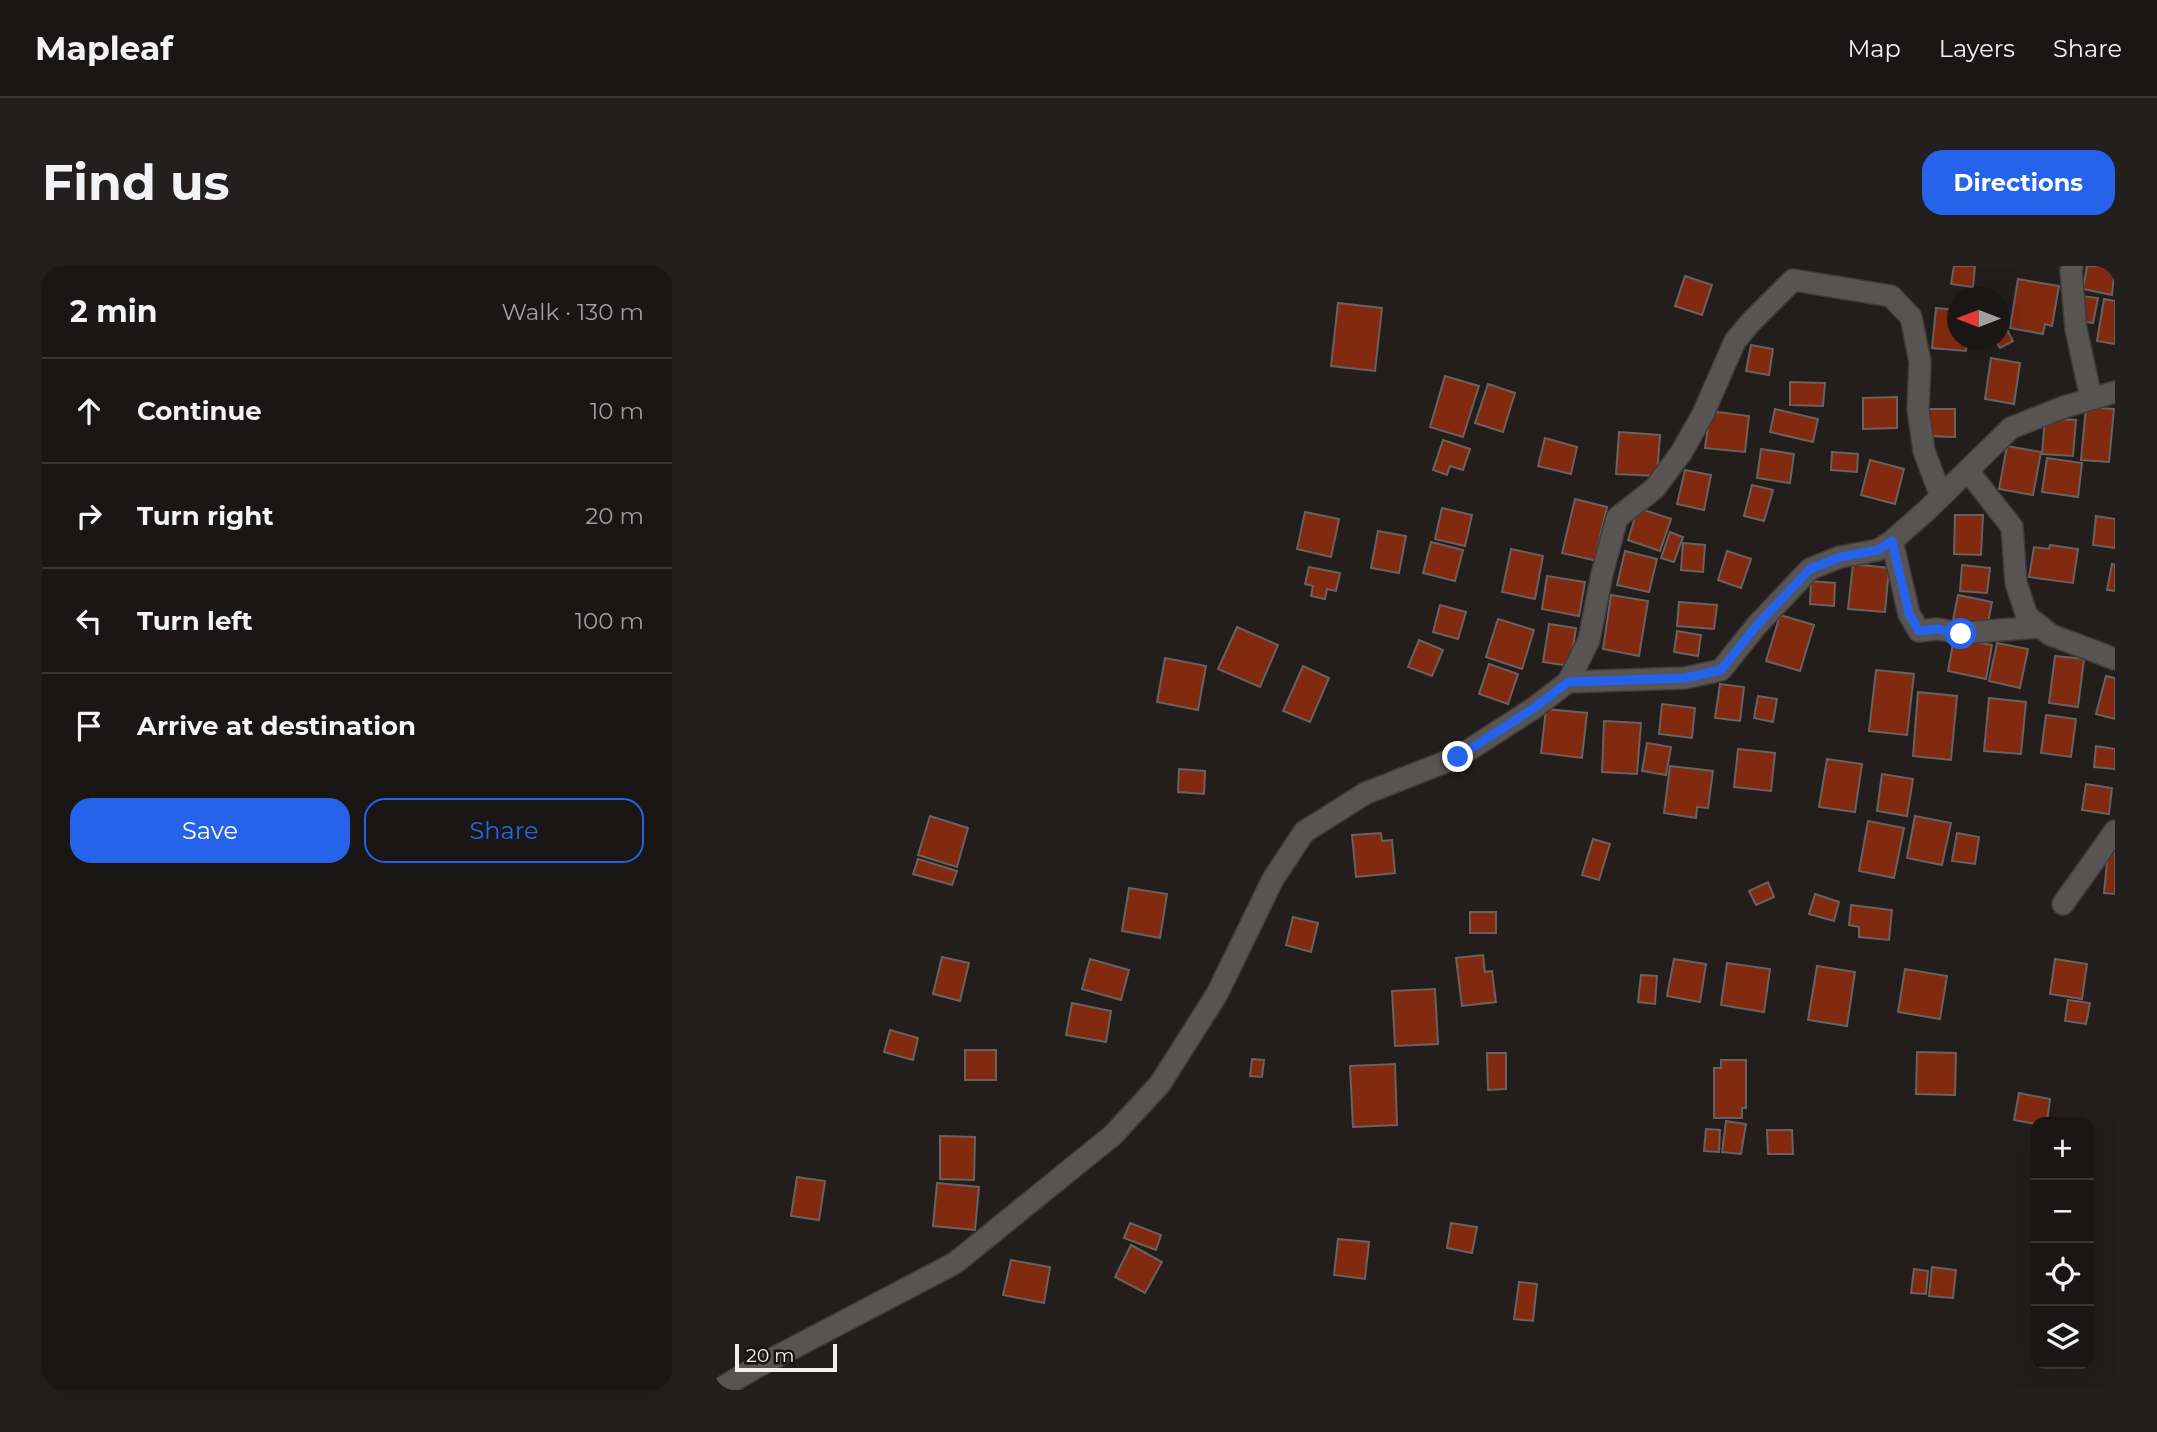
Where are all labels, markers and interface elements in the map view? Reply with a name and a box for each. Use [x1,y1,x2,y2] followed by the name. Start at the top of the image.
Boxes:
[35,28,173,68] text: Mapleaf
[1847,34,1901,63] text: Map
[1939,34,2015,63] text: Layers
[2053,34,2122,63] text: Share
[1922,150,2115,215] button: Directions
[42,153,230,212] text: Find us
[1947,287,2010,350] north arrow
[70,293,157,330] text: 2 min
[501,298,644,326] text: Walk · 130 m
[70,392,108,430] icon: ahead
[137,395,262,427] text: Continue
[590,397,644,425] text: 10 m
[70,497,108,535] icon: right
[137,500,273,532] text: Turn right
[585,502,644,530] text: 20 m
[70,602,108,640] icon: left
[137,605,253,637] text: Turn left
[575,607,644,635] text: 100 m
[1945,618,1976,649] route start
[70,707,108,745] icon: arrive
[137,710,416,742] text: Arrive at destination
[1442,741,1473,772] route end
[70,798,350,863] button: Save
[364,798,644,863] button: Share
[2031,1117,2094,1369] map controls
[2031,1117,2094,1180] button: +
[2031,1180,2094,1243] button: −
[2031,1243,2094,1306] button: locate
[2031,1306,2094,1369] button: layers
[735,1341,836,1373] scale bar
[746,1344,794,1367] text: 20 m

